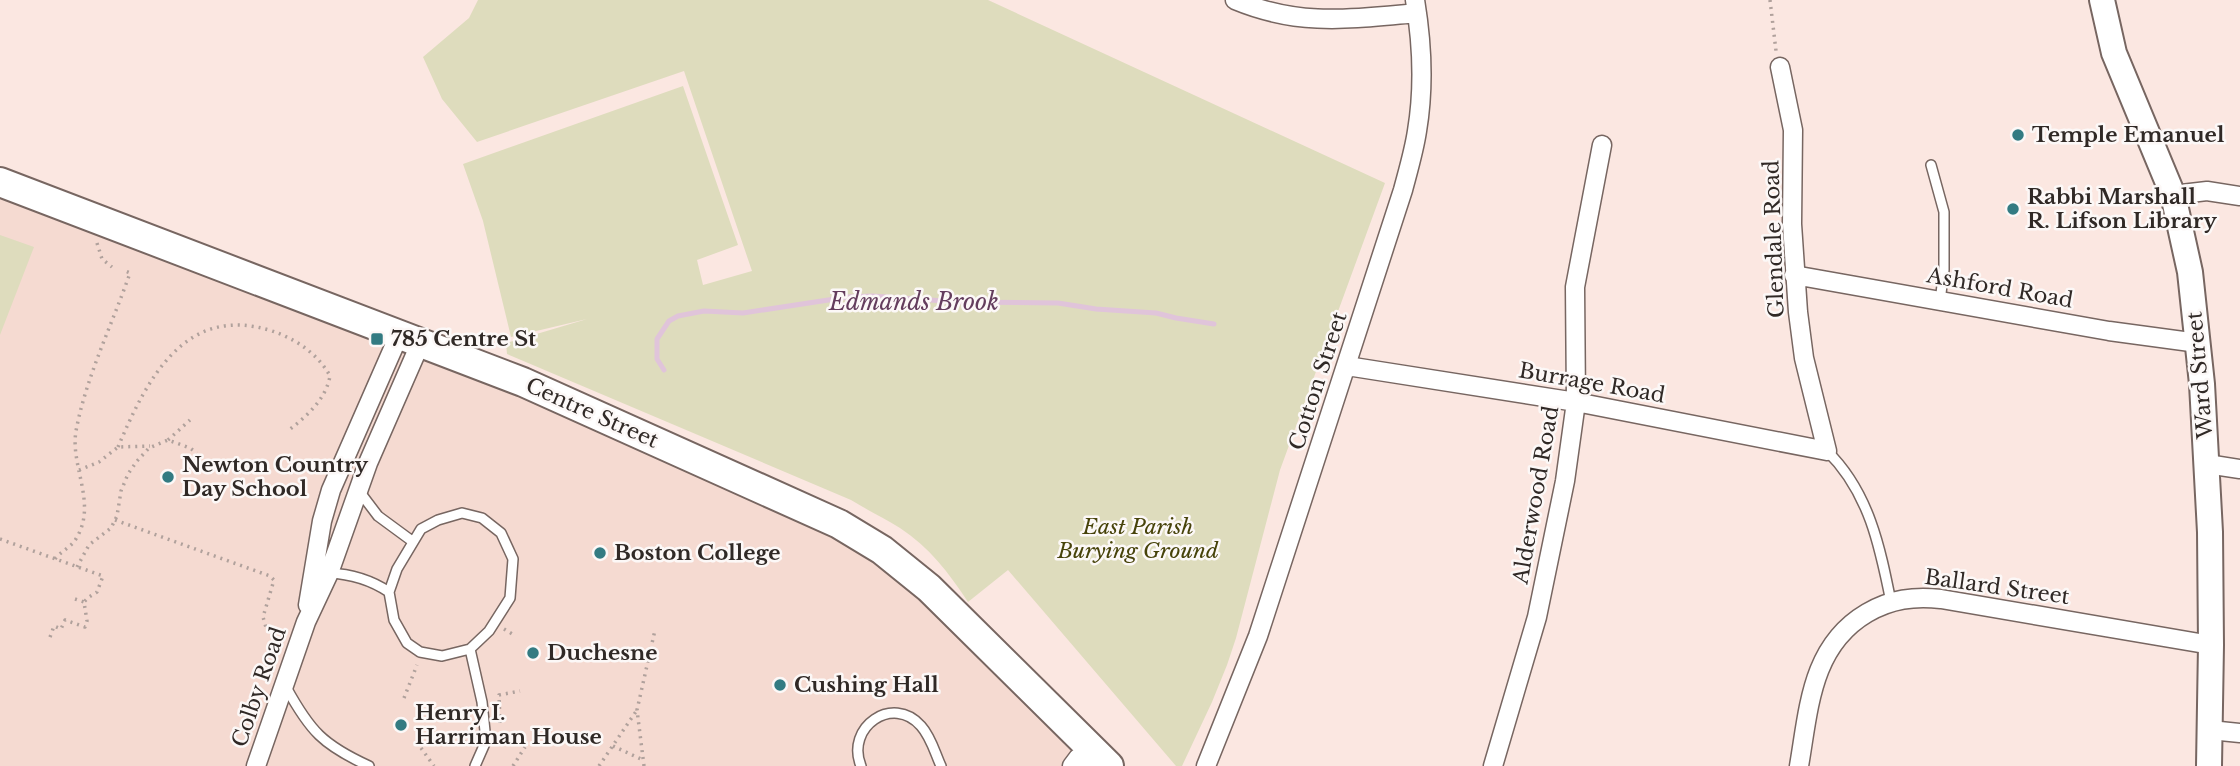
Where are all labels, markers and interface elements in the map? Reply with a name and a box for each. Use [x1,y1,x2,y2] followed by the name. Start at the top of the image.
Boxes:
[2032,122,2225,148] place label: Temple Emanuel
[2010,127,2026,143] marker: Temple Emanuel
[1758,160,1790,318] street label: Glendale Road
[2027,184,2217,234] place label: Rabbi Marshall R. Lifson Library
[2005,201,2021,217] marker: Rabbi Marshall R. Lifson Library
[1924,262,2075,314] street label: Ashford Road
[828,288,999,316] water label: Edmands Brook
[1283,309,1353,453] street label: Cotton Street
[2181,310,2219,441] street label: Ward Street
[391,326,536,352] place label: 785 Centre St
[369,331,385,347] marker: 785 Centre St
[1517,357,1667,409] street label: Burrage Road
[522,372,662,454] street label: Centre Street
[1507,404,1564,587] street label: Alderwood Road
[182,452,368,502] place label: Newton Country Day School
[160,469,176,485] marker: Newton Country Day School
[1056,514,1219,564] park label: East Parish Burying Ground
[614,540,780,566] place label: Boston College
[592,545,608,561] marker: Boston College
[1923,564,2071,610] street label: Ballard Street
[226,623,292,751] street label: Colby Road
[547,640,658,666] place label: Duchesne
[525,645,541,661] marker: Duchesne
[794,672,939,698] place label: Cushing Hall
[772,677,788,693] marker: Cushing Hall
[415,700,602,750] place label: Henry I. Harriman House
[393,717,409,733] marker: Henry I. Harriman House

